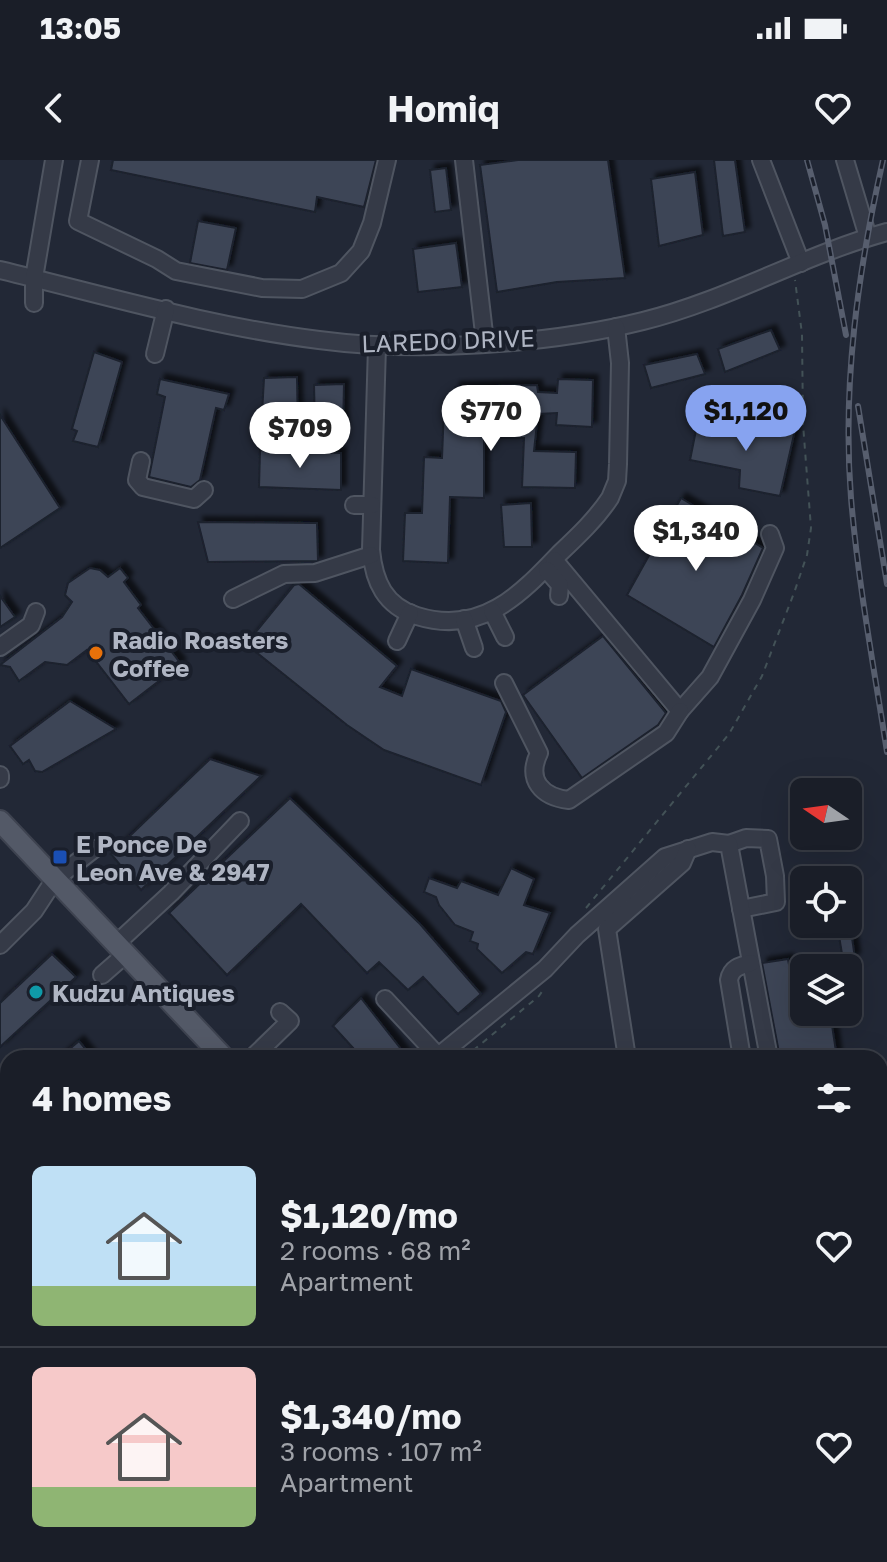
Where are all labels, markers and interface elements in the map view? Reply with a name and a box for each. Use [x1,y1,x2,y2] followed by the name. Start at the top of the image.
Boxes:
[40,10,121,46] text: 13:05
[32,86,76,130] icon: back
[811,86,855,130] icon: heart
[387,87,500,130] text: Homiq
[361,322,535,358] street label: LAREDO DRIVE
[444,385,538,453] pin: $770
[681,385,811,453] pin: $1,120
[460,395,522,426] text: $770
[703,395,789,426] text: $1,120
[253,402,347,470] pin: $709
[267,412,333,443] text: $709
[631,505,761,573] pin: $1,340
[652,515,740,546] text: $1,340
[112,625,289,682] place label: Radio Roasters Coffee
[87,644,105,662] marker: Radio Roasters Coffee
[790,778,862,850] north arrow
[790,778,862,1026] map controls
[76,829,270,886] place label: E Ponce De Leon Ave & 2947
[51,848,69,866] marker: E Ponce De Leon Ave & 2947
[790,866,862,938] button: locate
[790,954,862,1026] button: layers
[52,978,235,1007] place label: Kudzu Antiques
[27,983,45,1001] marker: Kudzu Antiques
[812,1076,856,1120] icon: filters
[32,1078,172,1118] text: 4 homes
[280,1195,458,1235] text: $1,120/mo
[96,1198,192,1294] icon: home
[812,1224,856,1268] icon: heart
[280,1235,471,1266] text: 2 rooms · 68 m²
[280,1266,413,1297] text: Apartment
[280,1396,462,1436] text: $1,340/mo
[96,1399,192,1495] icon: home
[812,1425,856,1469] icon: heart
[280,1436,482,1467] text: 3 rooms · 107 m²
[280,1467,413,1498] text: Apartment

